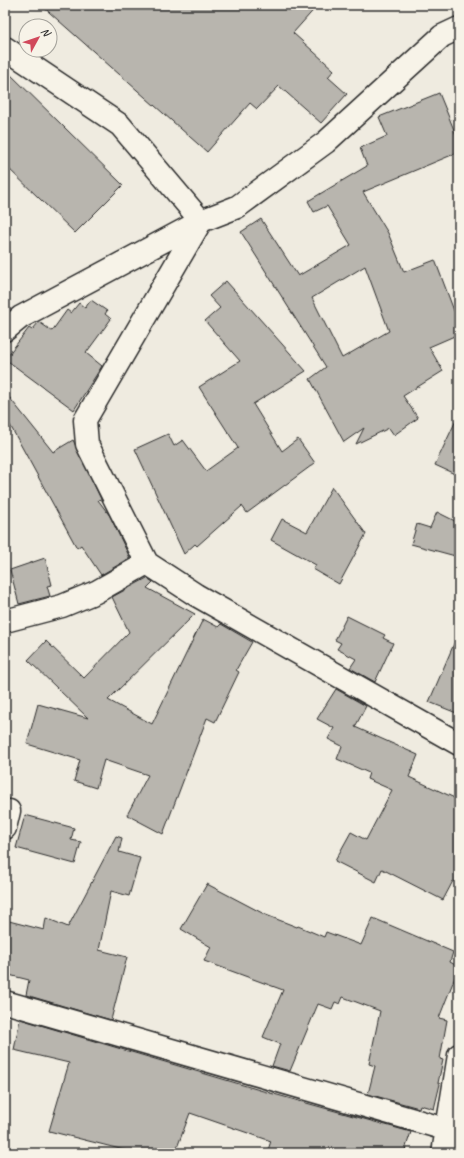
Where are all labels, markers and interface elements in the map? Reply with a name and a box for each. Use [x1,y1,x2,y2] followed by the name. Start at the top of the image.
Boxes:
[18,18,58,58] north arrow
[38,24,55,40] text: N

